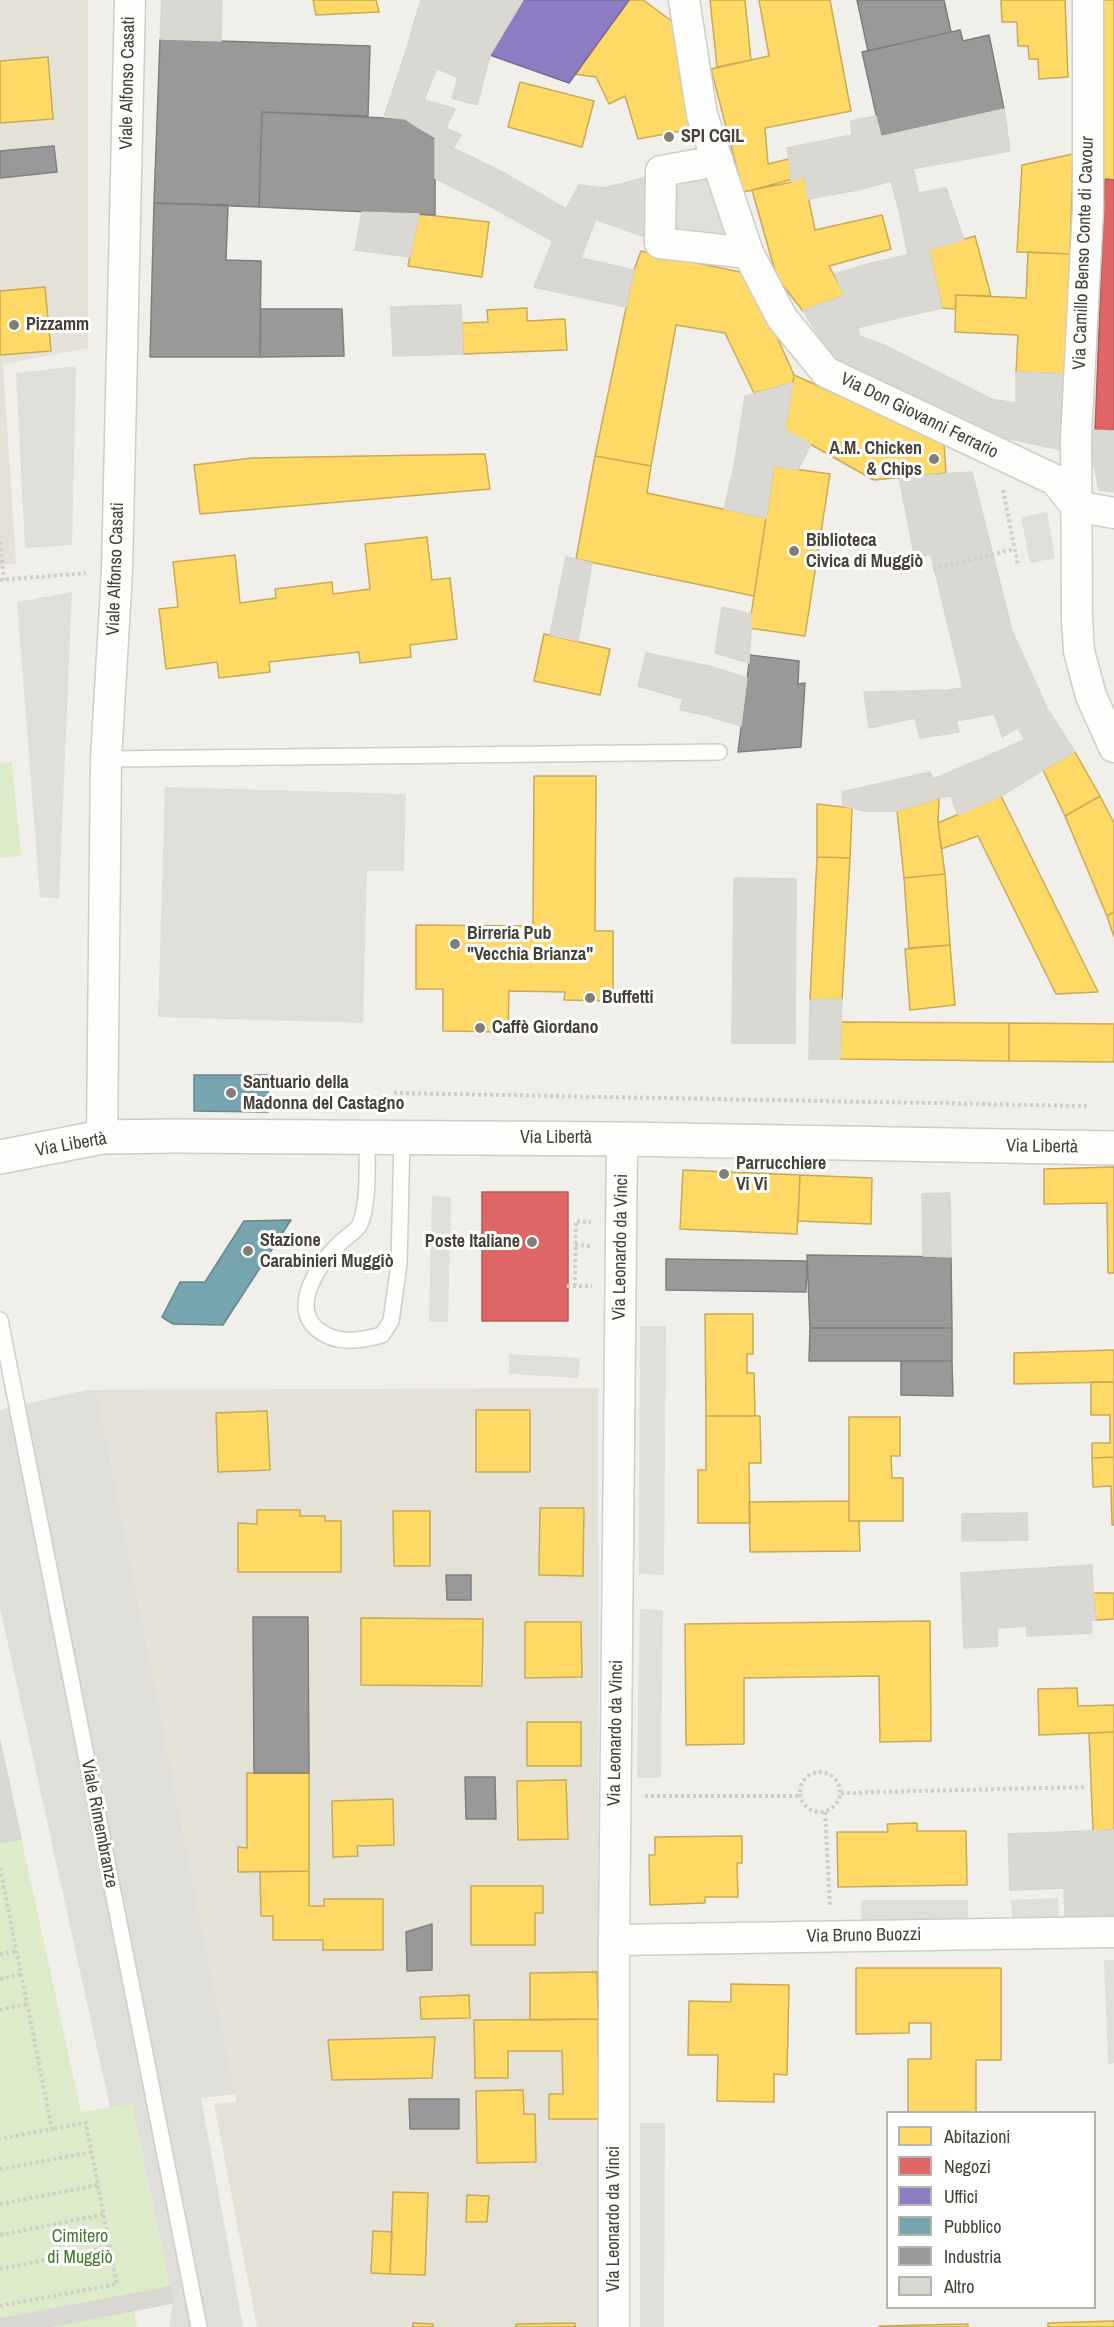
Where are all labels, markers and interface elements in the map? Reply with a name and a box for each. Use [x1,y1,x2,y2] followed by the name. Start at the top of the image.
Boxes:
[116,16,140,150] street label: Viale Alfonso Casati
[681,126,744,148] place label: SPI CGIL
[662,130,676,144] marker: SPI CGIL
[1069,136,1099,370] street label: Via Camillo Benso Conte di Cavour
[26,314,89,336] place label: Pizzamm
[7,318,21,332] marker: Pizzamm
[837,368,1001,464] street label: Via Don Giovanni Ferrario
[829,438,922,480] place label: A.M. Chicken & Chips
[927,452,941,466] marker: A.M. Chicken & Chips
[103,502,129,636] street label: Viale Alfonso Casati
[806,530,923,572] place label: Biblioteca Civica di Muggiò
[787,544,801,558] marker: Biblioteca Civica di Muggiò
[467,923,593,966] place label: Birreria Pub "Vecchia Brianza"
[448,937,462,951] marker: Birreria Pub "Vecchia Brianza"
[602,987,654,1009] place label: Buffetti
[583,991,597,1005] marker: Buffetti
[492,1017,599,1039] place label: Caffè Giordano
[473,1021,487,1035] marker: Caffè Giordano
[243,1072,405,1114] place label: Santuario della Madonna del Castagno
[224,1086,238,1100] marker: Santuario della Madonna del Castagno
[520,1127,592,1149] street label: Via Libertà
[34,1128,108,1162] street label: Via Libertà
[1006,1136,1078,1158] street label: Via Libertà
[736,1153,826,1196] place label: Parrucchiere Vi Vi
[717,1167,731,1181] marker: Parrucchiere Vi Vi
[609,1174,633,1320] street label: Via Leonardo da Vinci
[260,1230,394,1272] place label: Stazione Carabinieri Muggiò
[425,1231,520,1253] place label: Poste Italiane
[525,1235,539,1249] marker: Poste Italiane
[241,1244,255,1258] marker: Stazione Carabinieri Muggiò
[604,1660,628,1806] street label: Via Leonardo da Vinci
[76,1758,122,1890] street label: Viale Rimembranze
[807,1924,921,1948] street label: Via Bruno Buozzi
[886,2111,1096,2309] legend
[944,2124,1010,2149] text: Abitazioni
[603,2146,625,2292] street label: Via Leonardo da Vinci
[944,2154,991,2179] text: Negozi
[944,2184,978,2209] text: Uffici
[944,2214,1001,2239] text: Pubblico
[47,2226,113,2268] park label: Cimitero di Muggiò
[944,2244,1001,2269] text: Industria
[944,2274,974,2299] text: Altro

